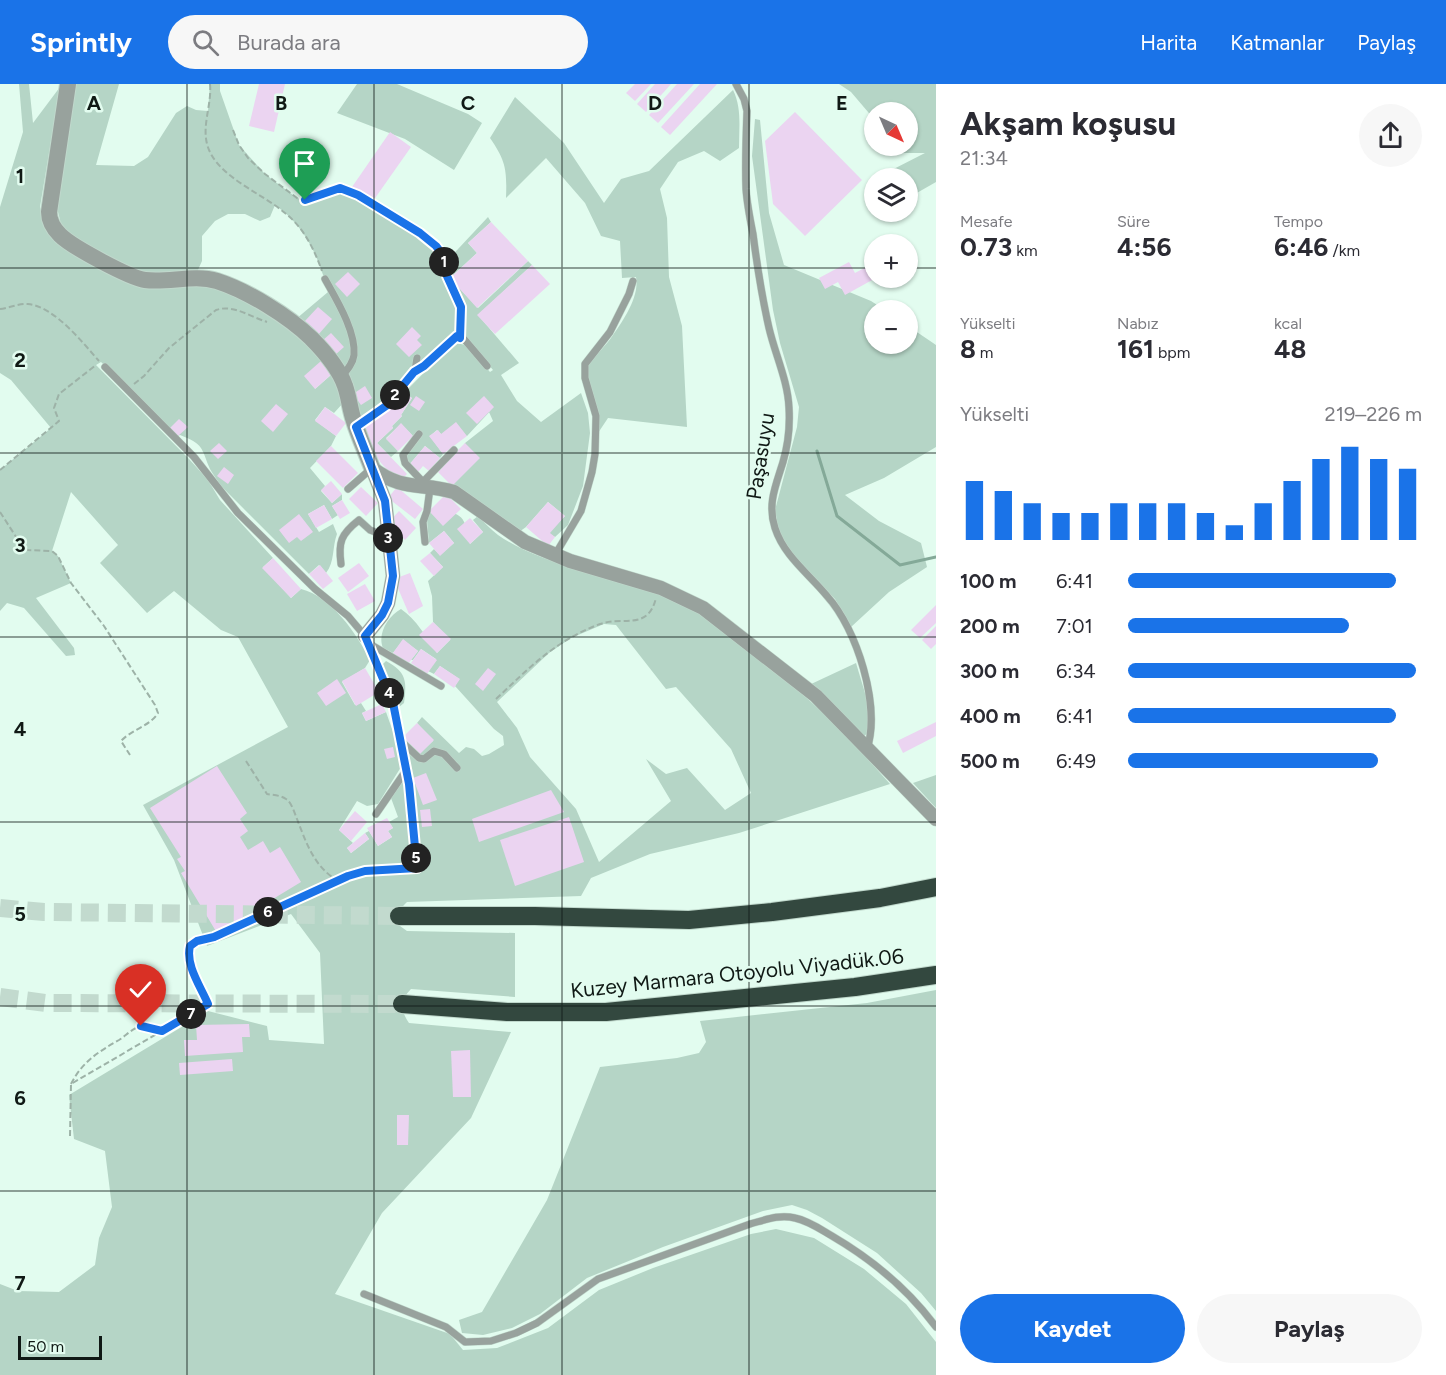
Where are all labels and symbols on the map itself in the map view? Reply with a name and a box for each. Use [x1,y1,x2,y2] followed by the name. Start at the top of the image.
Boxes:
[87,91,102,115] text: A
[275,91,287,115] text: B
[461,91,475,115] text: C
[648,91,662,115] text: D
[836,91,848,115] text: E
[864,102,918,156] north arrow
[279,138,330,200] pin
[16,164,24,188] text: 1
[429,247,459,277] pin: 1
[14,348,26,372] text: 2
[380,380,410,410] pin: 2
[741,411,779,501] street label: Paşasuyu
[373,523,403,553] pin: 3
[14,533,26,557] text: 3
[374,678,404,708] pin: 4
[14,717,27,741] text: 4
[401,843,431,873] pin: 5
[253,897,283,927] pin: 6
[14,902,26,926] text: 5
[569,943,905,1003] street label: Kuzey Marmara Otoyolu Viyadük.06
[115,964,166,1026] pin
[176,999,206,1029] pin: 7
[14,1086,26,1110] text: 6
[14,1271,26,1295] text: 7
[18,1333,102,1360] scale bar

